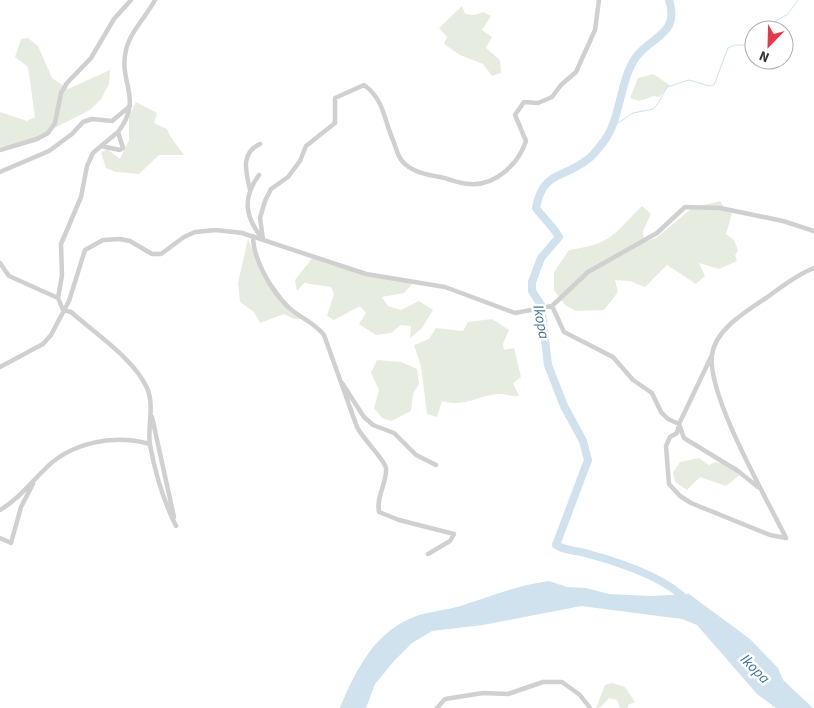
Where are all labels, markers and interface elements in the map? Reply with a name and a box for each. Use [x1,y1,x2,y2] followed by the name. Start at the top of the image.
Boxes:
[744,20,794,70] north arrow
[756,45,773,67] text: N
[527,303,555,341] water label: Ikopa
[735,649,775,689] water label: Ikopa

